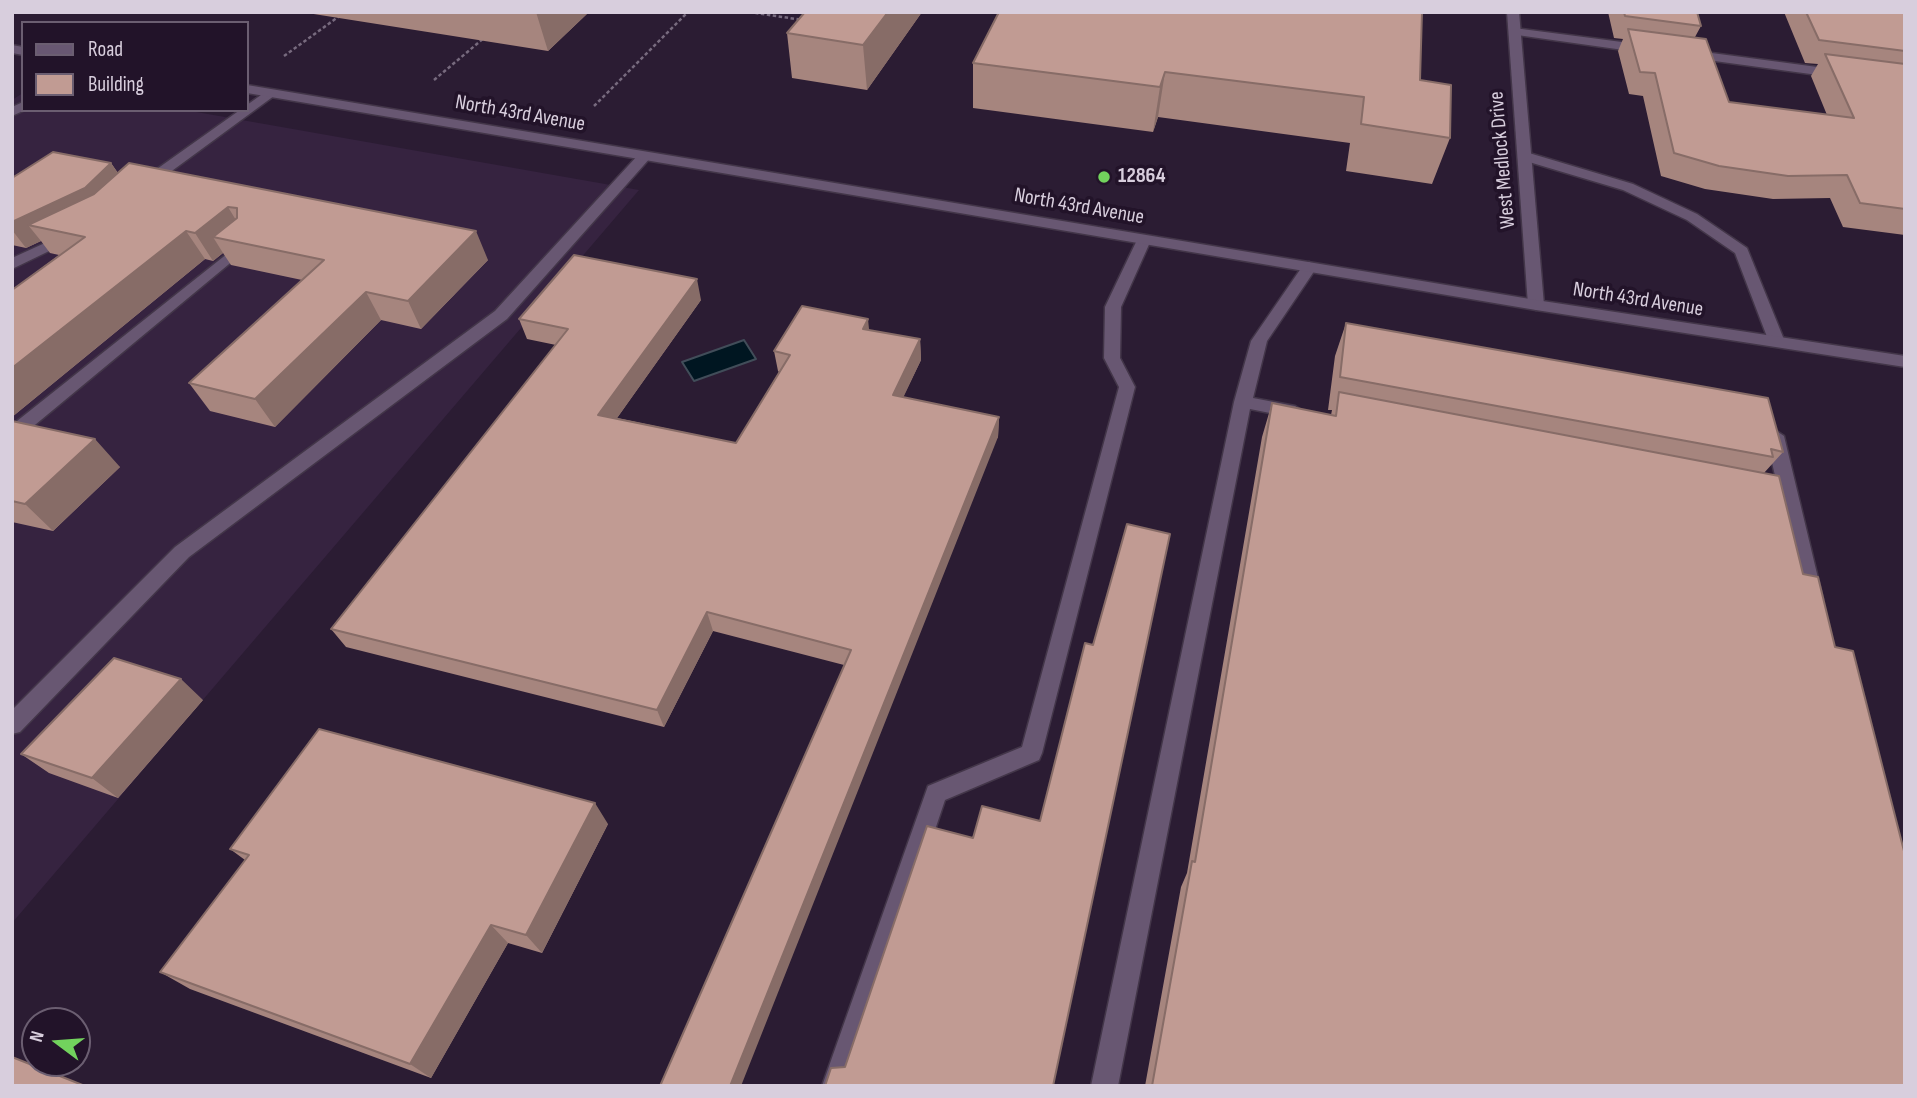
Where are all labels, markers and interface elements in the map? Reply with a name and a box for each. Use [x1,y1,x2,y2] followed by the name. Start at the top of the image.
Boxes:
[21,21,248,112] legend
[88,37,123,62] text: Road
[88,72,144,97] text: Building
[453,90,587,138] street label: North 43rd Avenue
[1484,90,1522,230] street label: West Medlock Drive
[1118,164,1165,190] place label: 12864
[1096,169,1112,185] marker: 12864
[1012,183,1146,231] street label: North 43rd Avenue
[1571,277,1705,323] street label: North 43rd Avenue
[21,1007,91,1077] north arrow
[25,1029,50,1045] text: N

